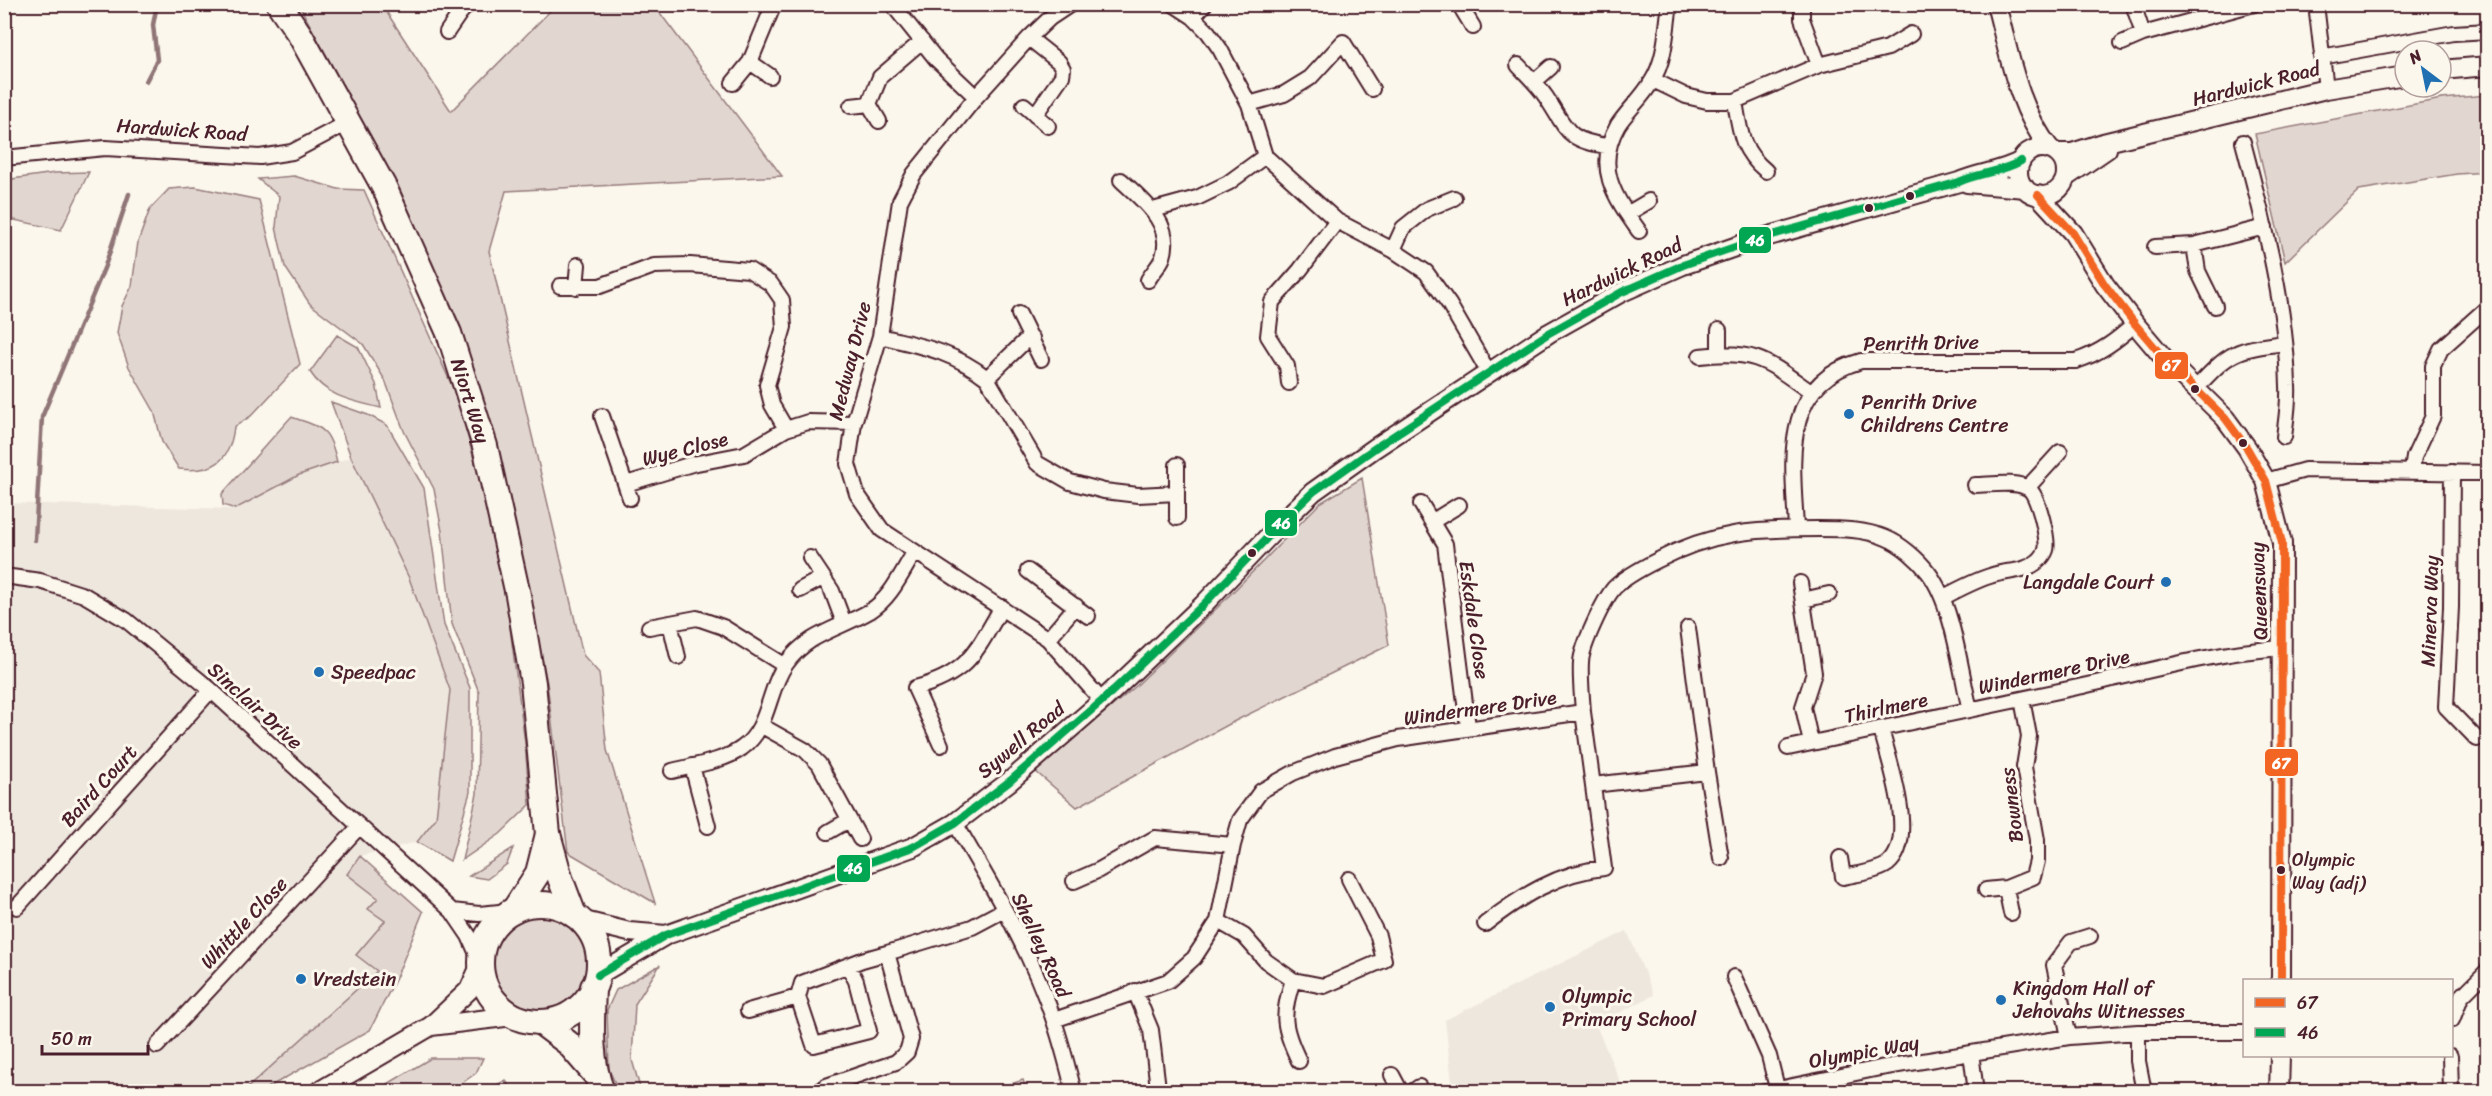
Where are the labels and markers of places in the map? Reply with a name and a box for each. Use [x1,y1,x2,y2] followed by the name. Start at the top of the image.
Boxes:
[1904,190,1916,202] unlabelled marker
[1863,202,1875,214] unlabelled marker
[2189,383,2201,395] unlabelled marker
[1861,385,2009,443] place label: Penrith Drive Childrens Centre
[1842,407,1856,421] marker: Penrith Drive Childrens Centre
[2237,437,2249,449] unlabelled marker
[1246,547,1258,559] unlabelled marker
[2023,565,2155,600] place label: Langdale Court
[2159,575,2173,589] marker: Langdale Court
[331,655,416,690] place label: Speedpac
[312,665,326,679] marker: Speedpac
[2292,844,2367,899] place label: Olympic Way (adj)
[2275,864,2287,876] marker: Olympic Way (adj)
[313,962,396,997] place label: Vredstein
[2012,971,2185,1029] place label: Kingdom Hall of Jehovahs Witnesses
[294,972,308,986] marker: Vredstein
[1562,979,1697,1037] place label: Olympic Primary School
[1994,993,2008,1007] marker: Kingdom Hall of Jehovahs Witnesses
[1543,1000,1557,1014] marker: Olympic Primary School

